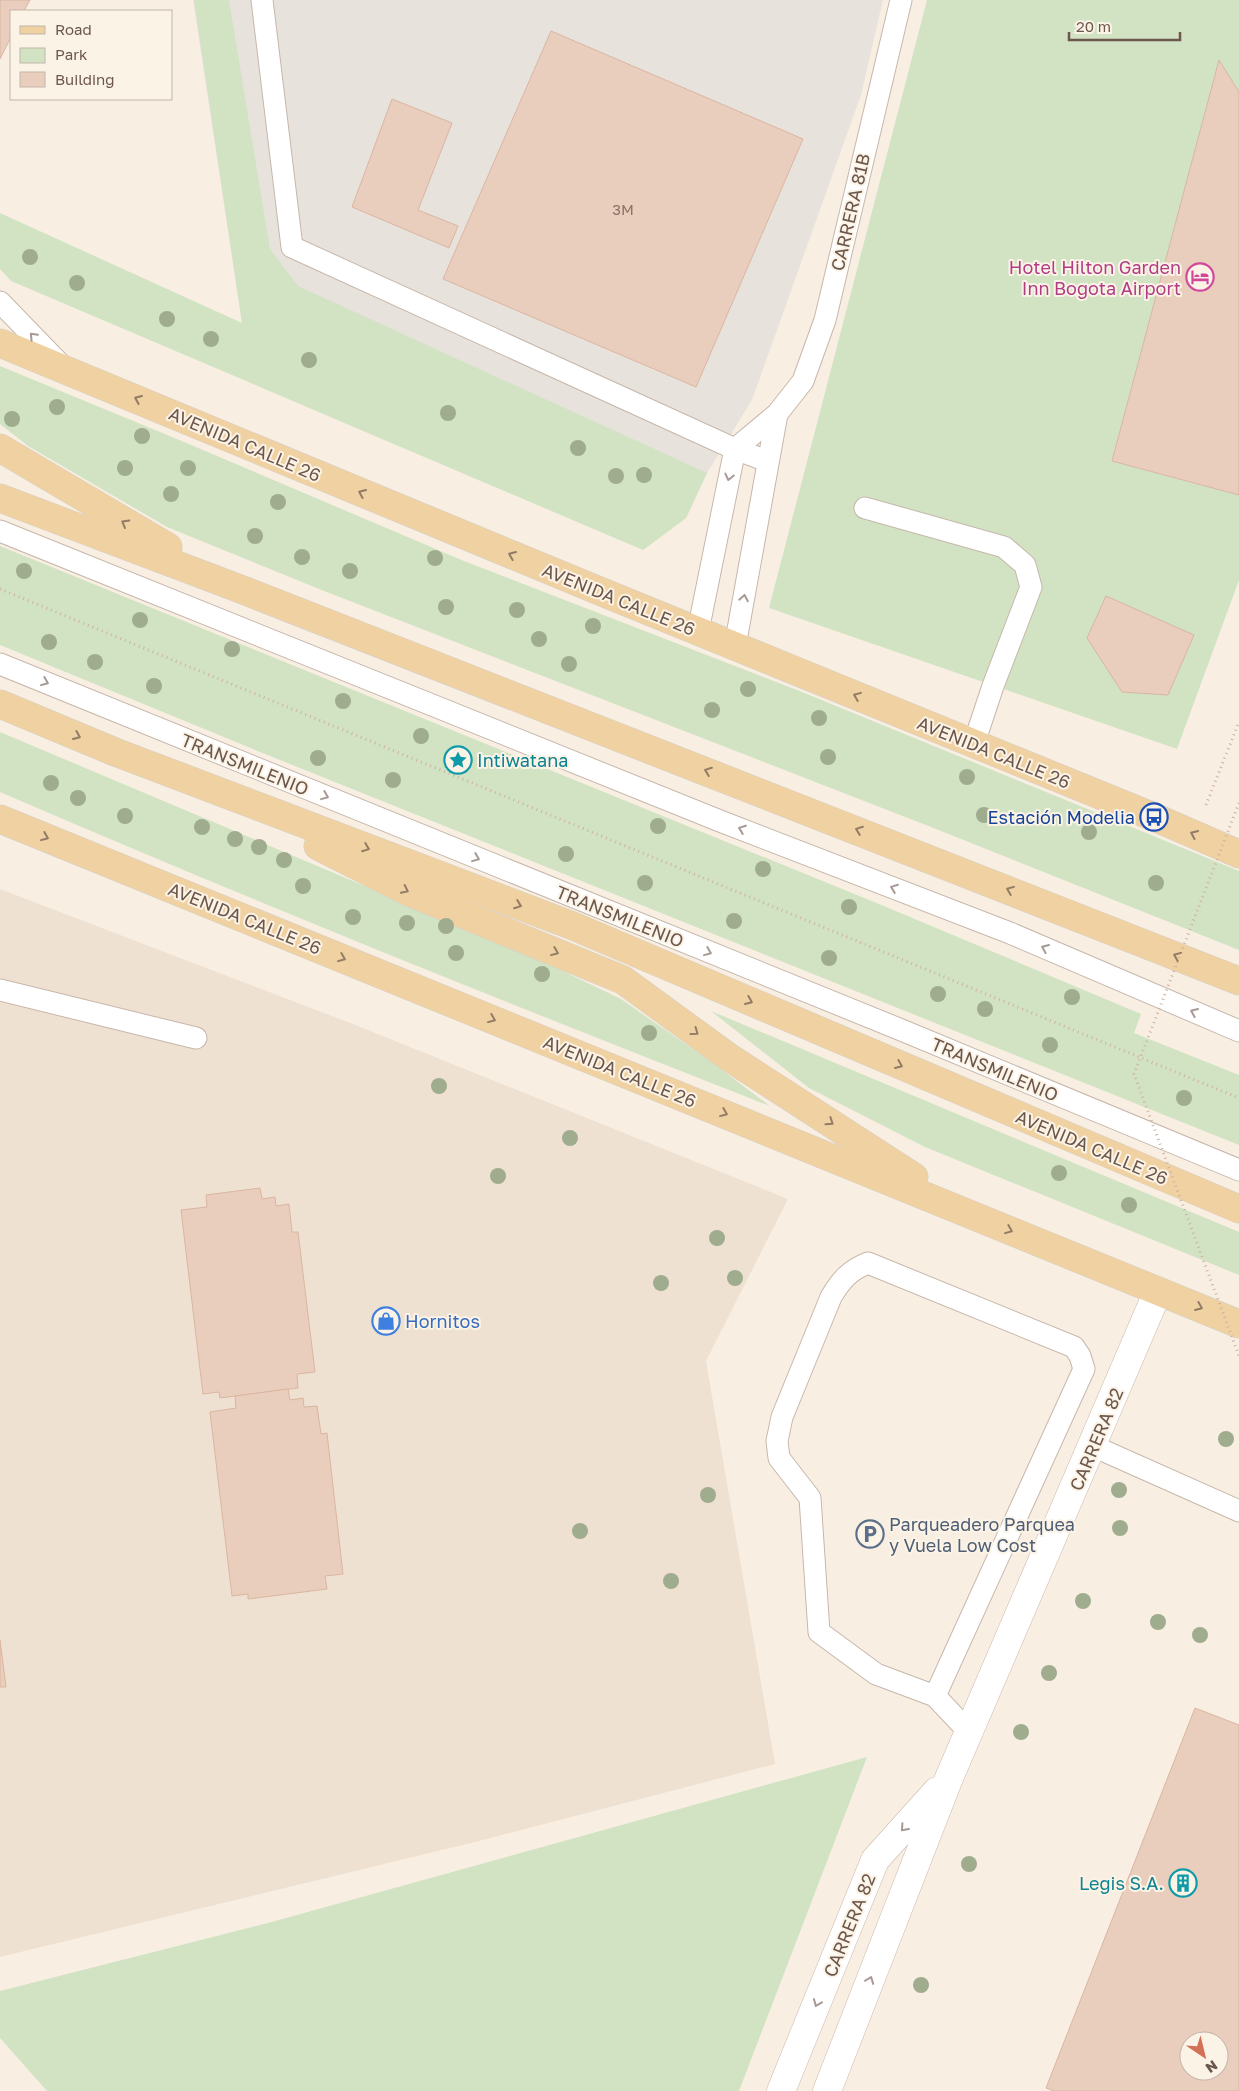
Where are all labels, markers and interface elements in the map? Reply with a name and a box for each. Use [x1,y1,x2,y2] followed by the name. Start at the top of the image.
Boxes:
[10,10,172,100] legend
[1069,10,1180,42] scale bar
[1076,17,1111,35] text: 20 m
[55,20,92,38] text: Road
[55,45,88,63] text: Park
[55,70,115,88] text: Building
[826,151,874,273] street label: CARRERA 81B
[612,200,634,218] house number: 3M
[1009,256,1181,299] place label: Hotel Hilton Garden Inn Bogota Airport
[1185,262,1215,292] hotel icon: Hotel Hilton Garden Inn Bogota Airport
[30,333,39,342] one-way arrow
[134,395,143,406] one-way arrow
[166,402,324,486] street label: AVENIDA CALLE 26
[724,473,735,482] one-way arrow
[358,488,367,499] one-way arrow
[121,519,130,529] one-way arrow
[508,550,517,561] one-way arrow
[539,558,699,640] street label: AVENIDA CALLE 26
[738,594,748,603] one-way arrow
[40,676,49,687] one-way arrow
[853,691,862,702] one-way arrow
[914,711,1074,793] street label: AVENIDA CALLE 26
[178,728,312,800] street label: TRANSMILENIO
[72,730,81,740] one-way arrow
[443,745,473,775] place icon: Intiwatana
[477,749,568,771] place label: Intiwatana
[704,767,713,777] one-way arrow
[320,790,329,801] one-way arrow
[1139,802,1169,832] bus stop icon: Estación Modelia
[988,806,1135,828] place label: Estación Modelia
[738,825,747,835] one-way arrow
[855,826,864,836] one-way arrow
[1190,830,1199,841] one-way arrow
[40,831,49,841] one-way arrow
[362,842,370,852] one-way arrow
[471,851,480,862] one-way arrow
[165,877,325,959] street label: AVENIDA CALLE 26
[553,880,687,952] street label: TRANSMILENIO
[400,883,409,894] one-way arrow
[890,884,899,894] one-way arrow
[1006,886,1015,896] one-way arrow
[513,899,522,909] one-way arrow
[1041,944,1050,954] one-way arrow
[550,946,559,956] one-way arrow
[703,946,711,956] one-way arrow
[337,952,345,962] one-way arrow
[1174,952,1182,962] one-way arrow
[744,995,753,1006] one-way arrow
[1190,1008,1199,1019] one-way arrow
[487,1013,496,1023] one-way arrow
[689,1026,699,1035] one-way arrow
[540,1030,700,1112] street label: AVENIDA CALLE 26
[928,1032,1062,1106] street label: TRANSMILENIO
[894,1058,903,1069] one-way arrow
[1013,1105,1171,1189] street label: AVENIDA CALLE 26
[719,1107,728,1117] one-way arrow
[825,1116,834,1125] one-way arrow
[1005,1224,1013,1234] one-way arrow
[1194,1301,1203,1311] one-way arrow
[371,1306,401,1336] shop icon: Hornitos
[405,1310,480,1332] place label: Hornitos
[1064,1384,1128,1494] street label: CARRERA 82
[889,1513,1075,1556] place label: Parqueadero Parquea y Vuela Low Cost
[855,1519,885,1549] parking icon: Parqueadero Parquea y Vuela Low Cost
[901,1822,910,1831] one-way arrow
[1168,1868,1198,1898] building icon: Legis S.A.
[818,1870,880,1980] street label: CARRERA 82
[1079,1872,1164,1894] place label: Legis S.A.
[864,1976,874,1985] one-way arrow
[813,1998,823,2007] one-way arrow
[1179,2031,1229,2081] north arrow
[1203,2057,1221,2077] text: N

